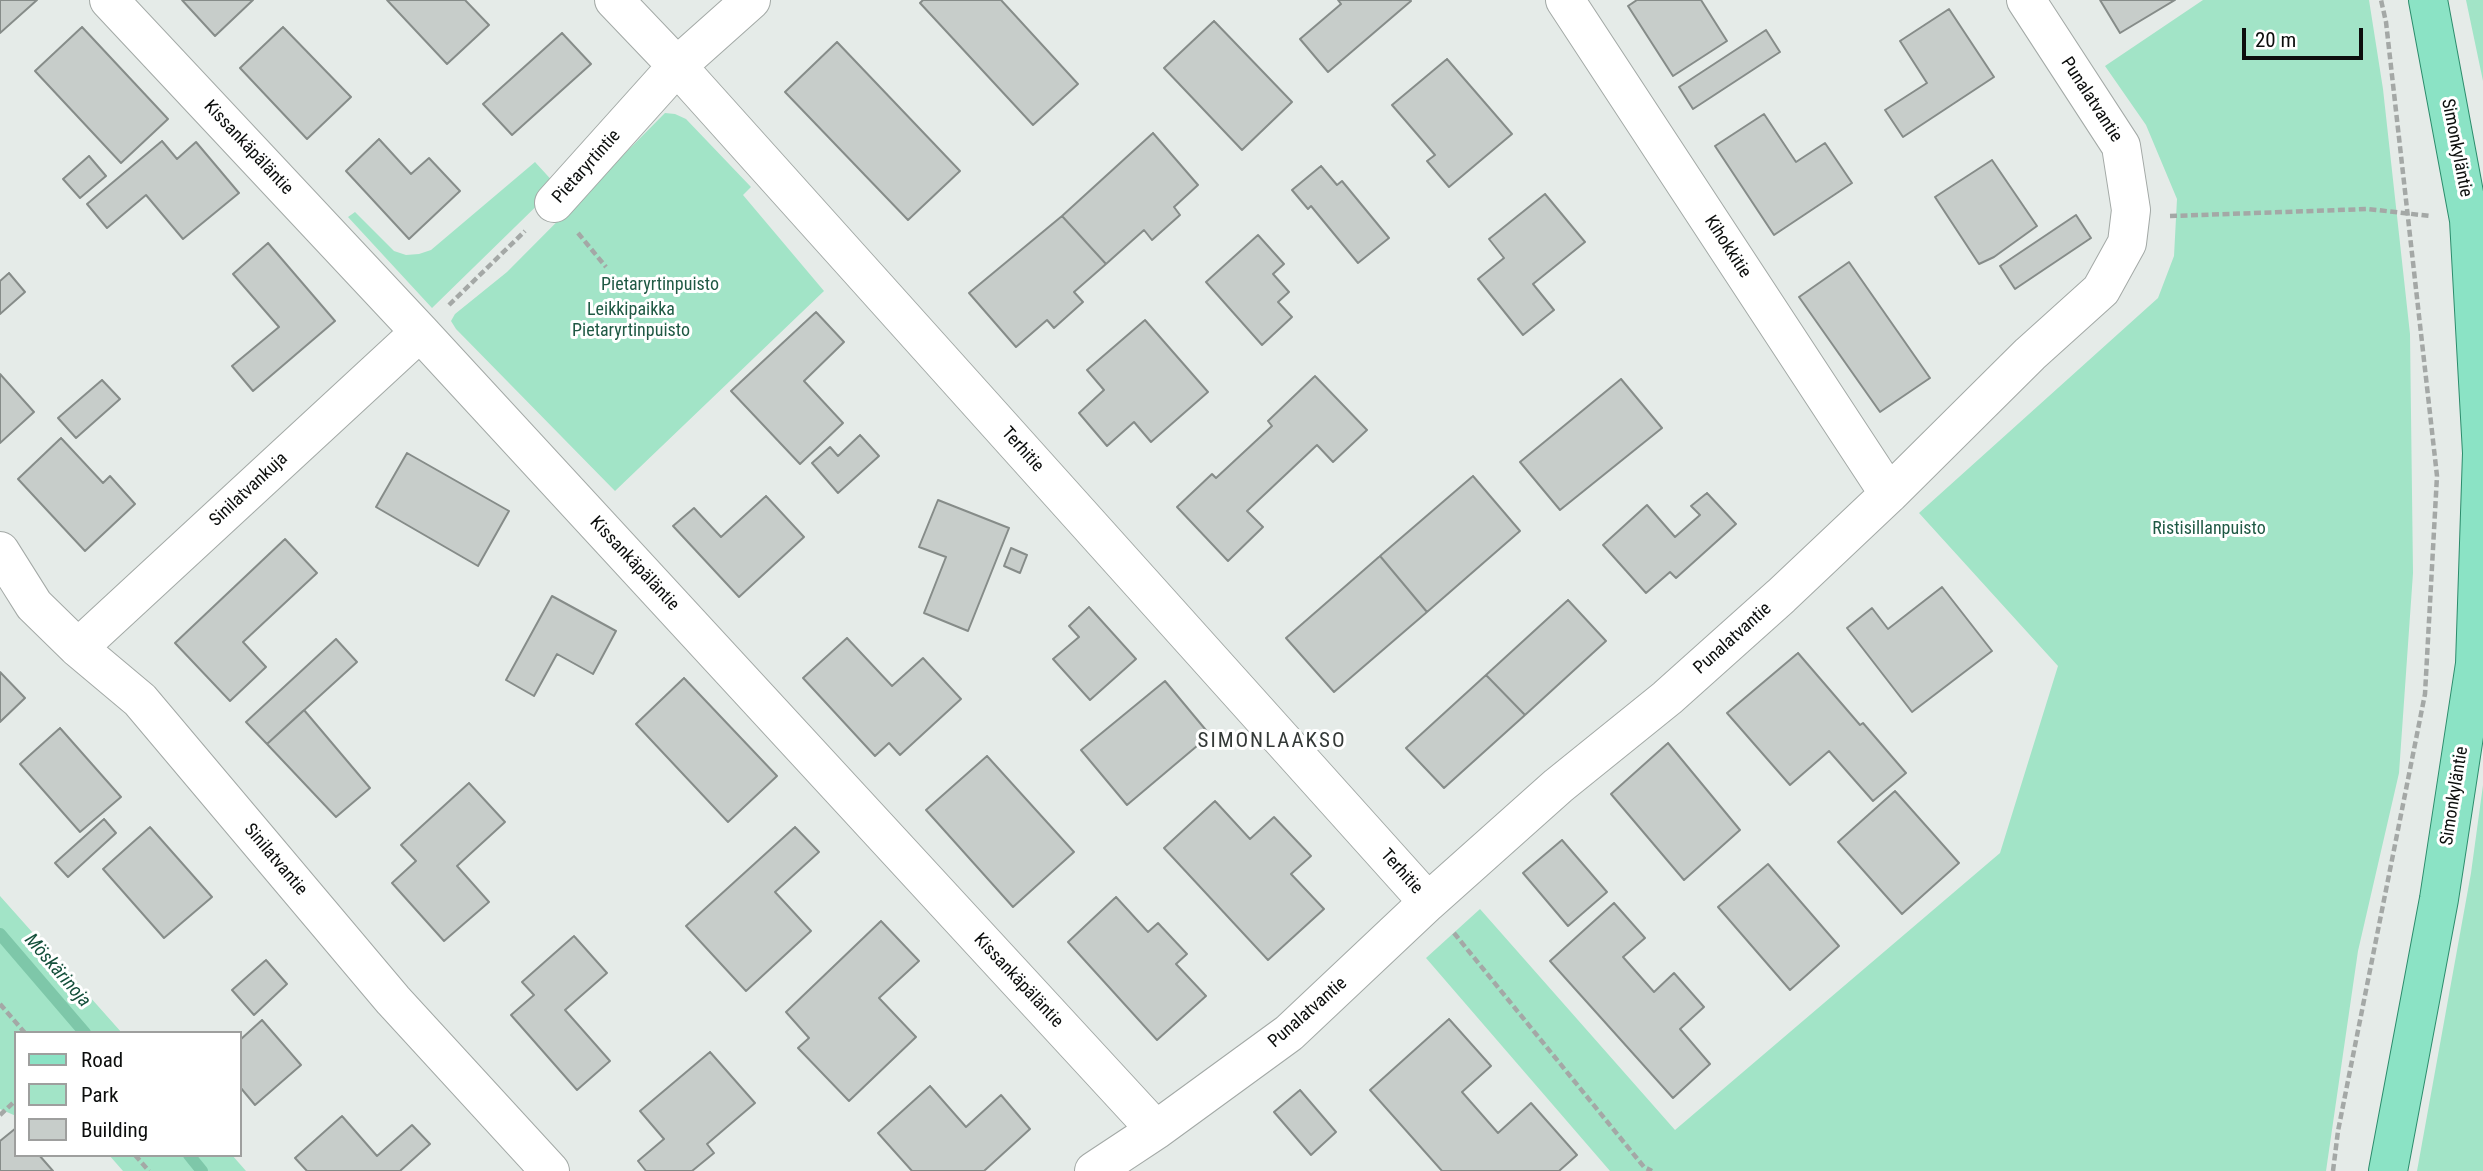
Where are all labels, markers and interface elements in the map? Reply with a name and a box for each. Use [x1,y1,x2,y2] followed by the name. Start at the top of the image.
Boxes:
[2245,14,2366,58] scale bar
[2255,28,2296,52] text: 20 m
[2056,53,2126,147] street label: Punalatvantie
[199,96,297,200] street label: Kissankäpäläntie
[2436,97,2476,199] street label: Simonkyläntie
[548,126,626,208] street label: Pietaryrtintie
[1699,212,1755,282] street label: Kihokkitie
[601,274,719,296] park label: Pietaryrtinpuisto
[572,299,690,342] park label: Leikkipaikka Pietaryrtinpuisto
[996,423,1048,477] street label: Terhitie
[206,448,292,532] street label: Sinilatvankuja
[585,512,683,616] street label: Kissankäpäläntie
[2152,518,2266,540] park label: Ristisillanpuisto
[1690,599,1776,679] street label: Punalatvantie
[1199,729,1345,755] district label: SIMONLAAKSO
[2437,745,2473,847] street label: Simonkyläntie
[239,820,311,900] street label: Sinilatvantie
[1375,845,1427,899] street label: Terhitie
[969,929,1067,1033] street label: Kissankäpäläntie
[19,930,95,1012] water label: Möskärinoja
[1264,973,1352,1053] street label: Punalatvantie
[14,1031,242,1157] legend
[81,1048,123,1072] text: Road
[81,1083,118,1107] text: Park
[81,1118,148,1142] text: Building

